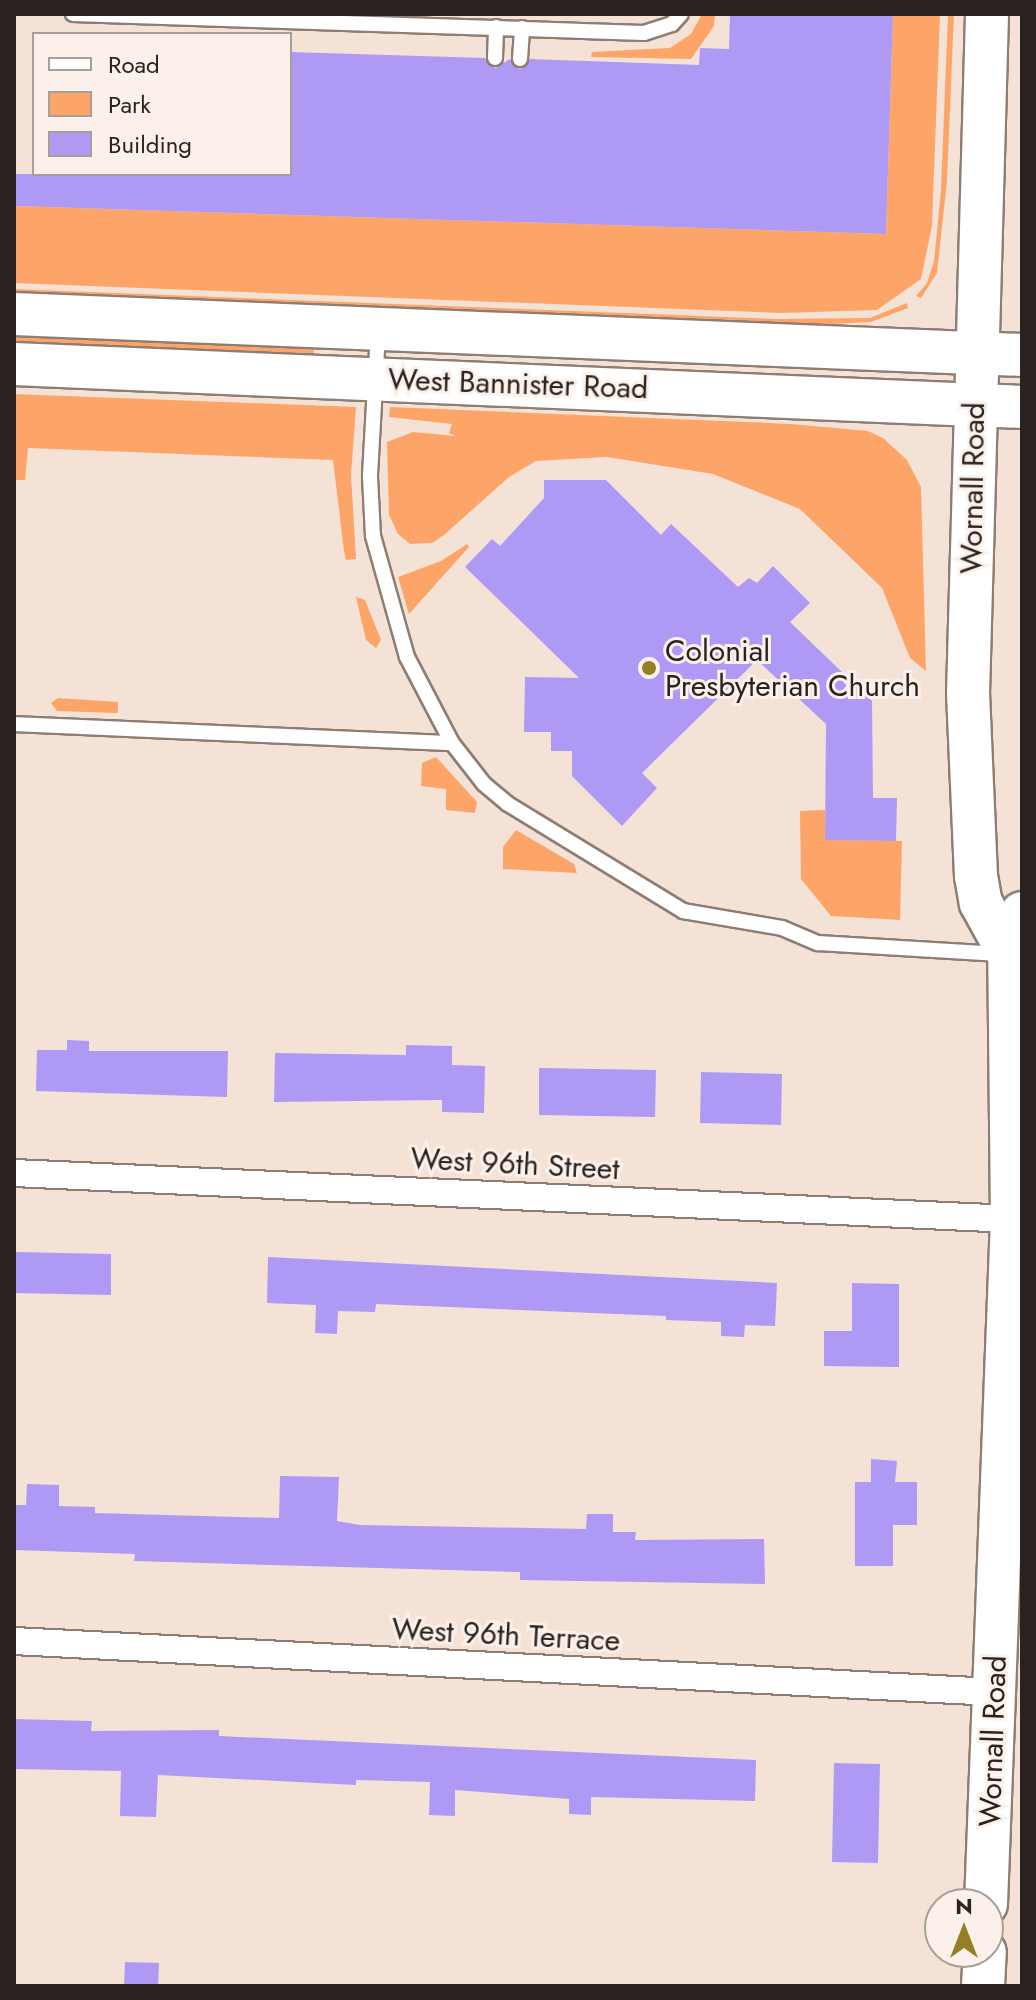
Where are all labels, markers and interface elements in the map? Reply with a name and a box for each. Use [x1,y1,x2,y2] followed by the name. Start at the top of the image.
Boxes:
[32,32,292,176] legend
[108,47,160,82] text: Road
[108,87,151,122] text: Park
[108,127,192,162] text: Building
[387,361,649,407] street label: West Bannister Road
[954,402,992,574] street label: Wornall Road
[665,633,920,704] place label: Colonial Presbyterian Church
[640,659,658,677] marker: Colonial Presbyterian Church
[410,1141,620,1187] street label: West 96th Street
[391,1611,621,1659] street label: West 96th Terrace
[972,1655,1014,1827] street label: Wornall Road
[924,1888,1004,1968] north arrow
[955,1890,973,1922] text: N

